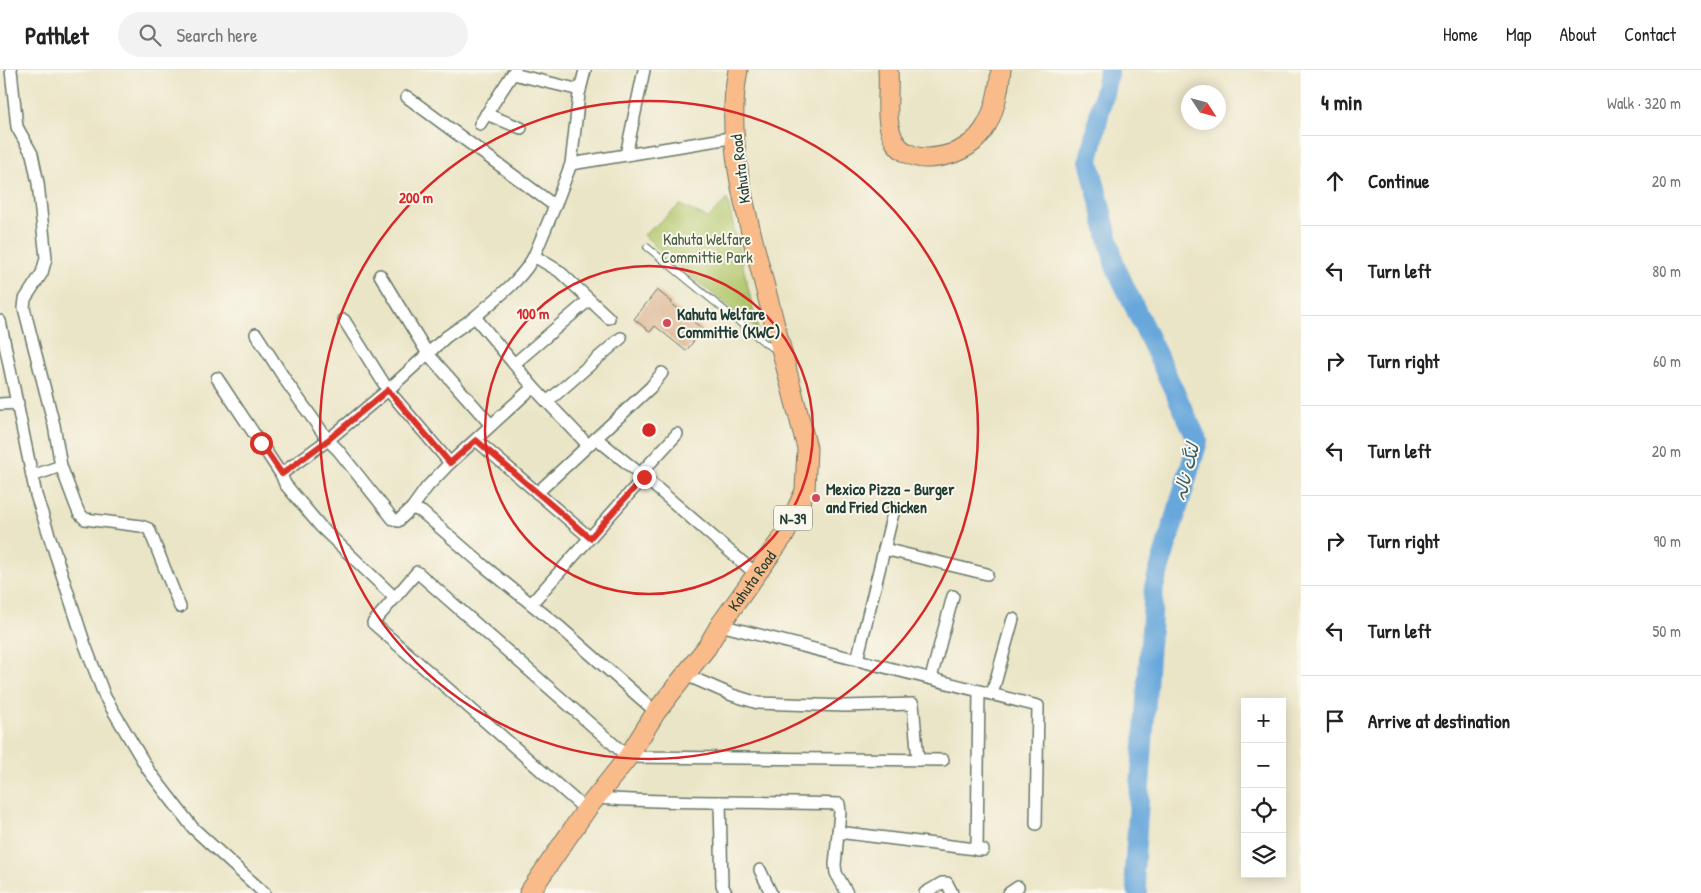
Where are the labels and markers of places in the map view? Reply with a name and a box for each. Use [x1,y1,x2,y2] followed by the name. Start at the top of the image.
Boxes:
[677,303,781,343] place label: Kahuta Welfare Committie (KWC)
[661,317,673,329] marker: Kahuta Welfare Committie (KWC)
[640,421,658,439] centre of rings
[826,478,955,518] place label: Mexico Pizza - Burger and Fried Chicken
[810,492,822,504] marker: Mexico Pizza - Burger and Fried Chicken

